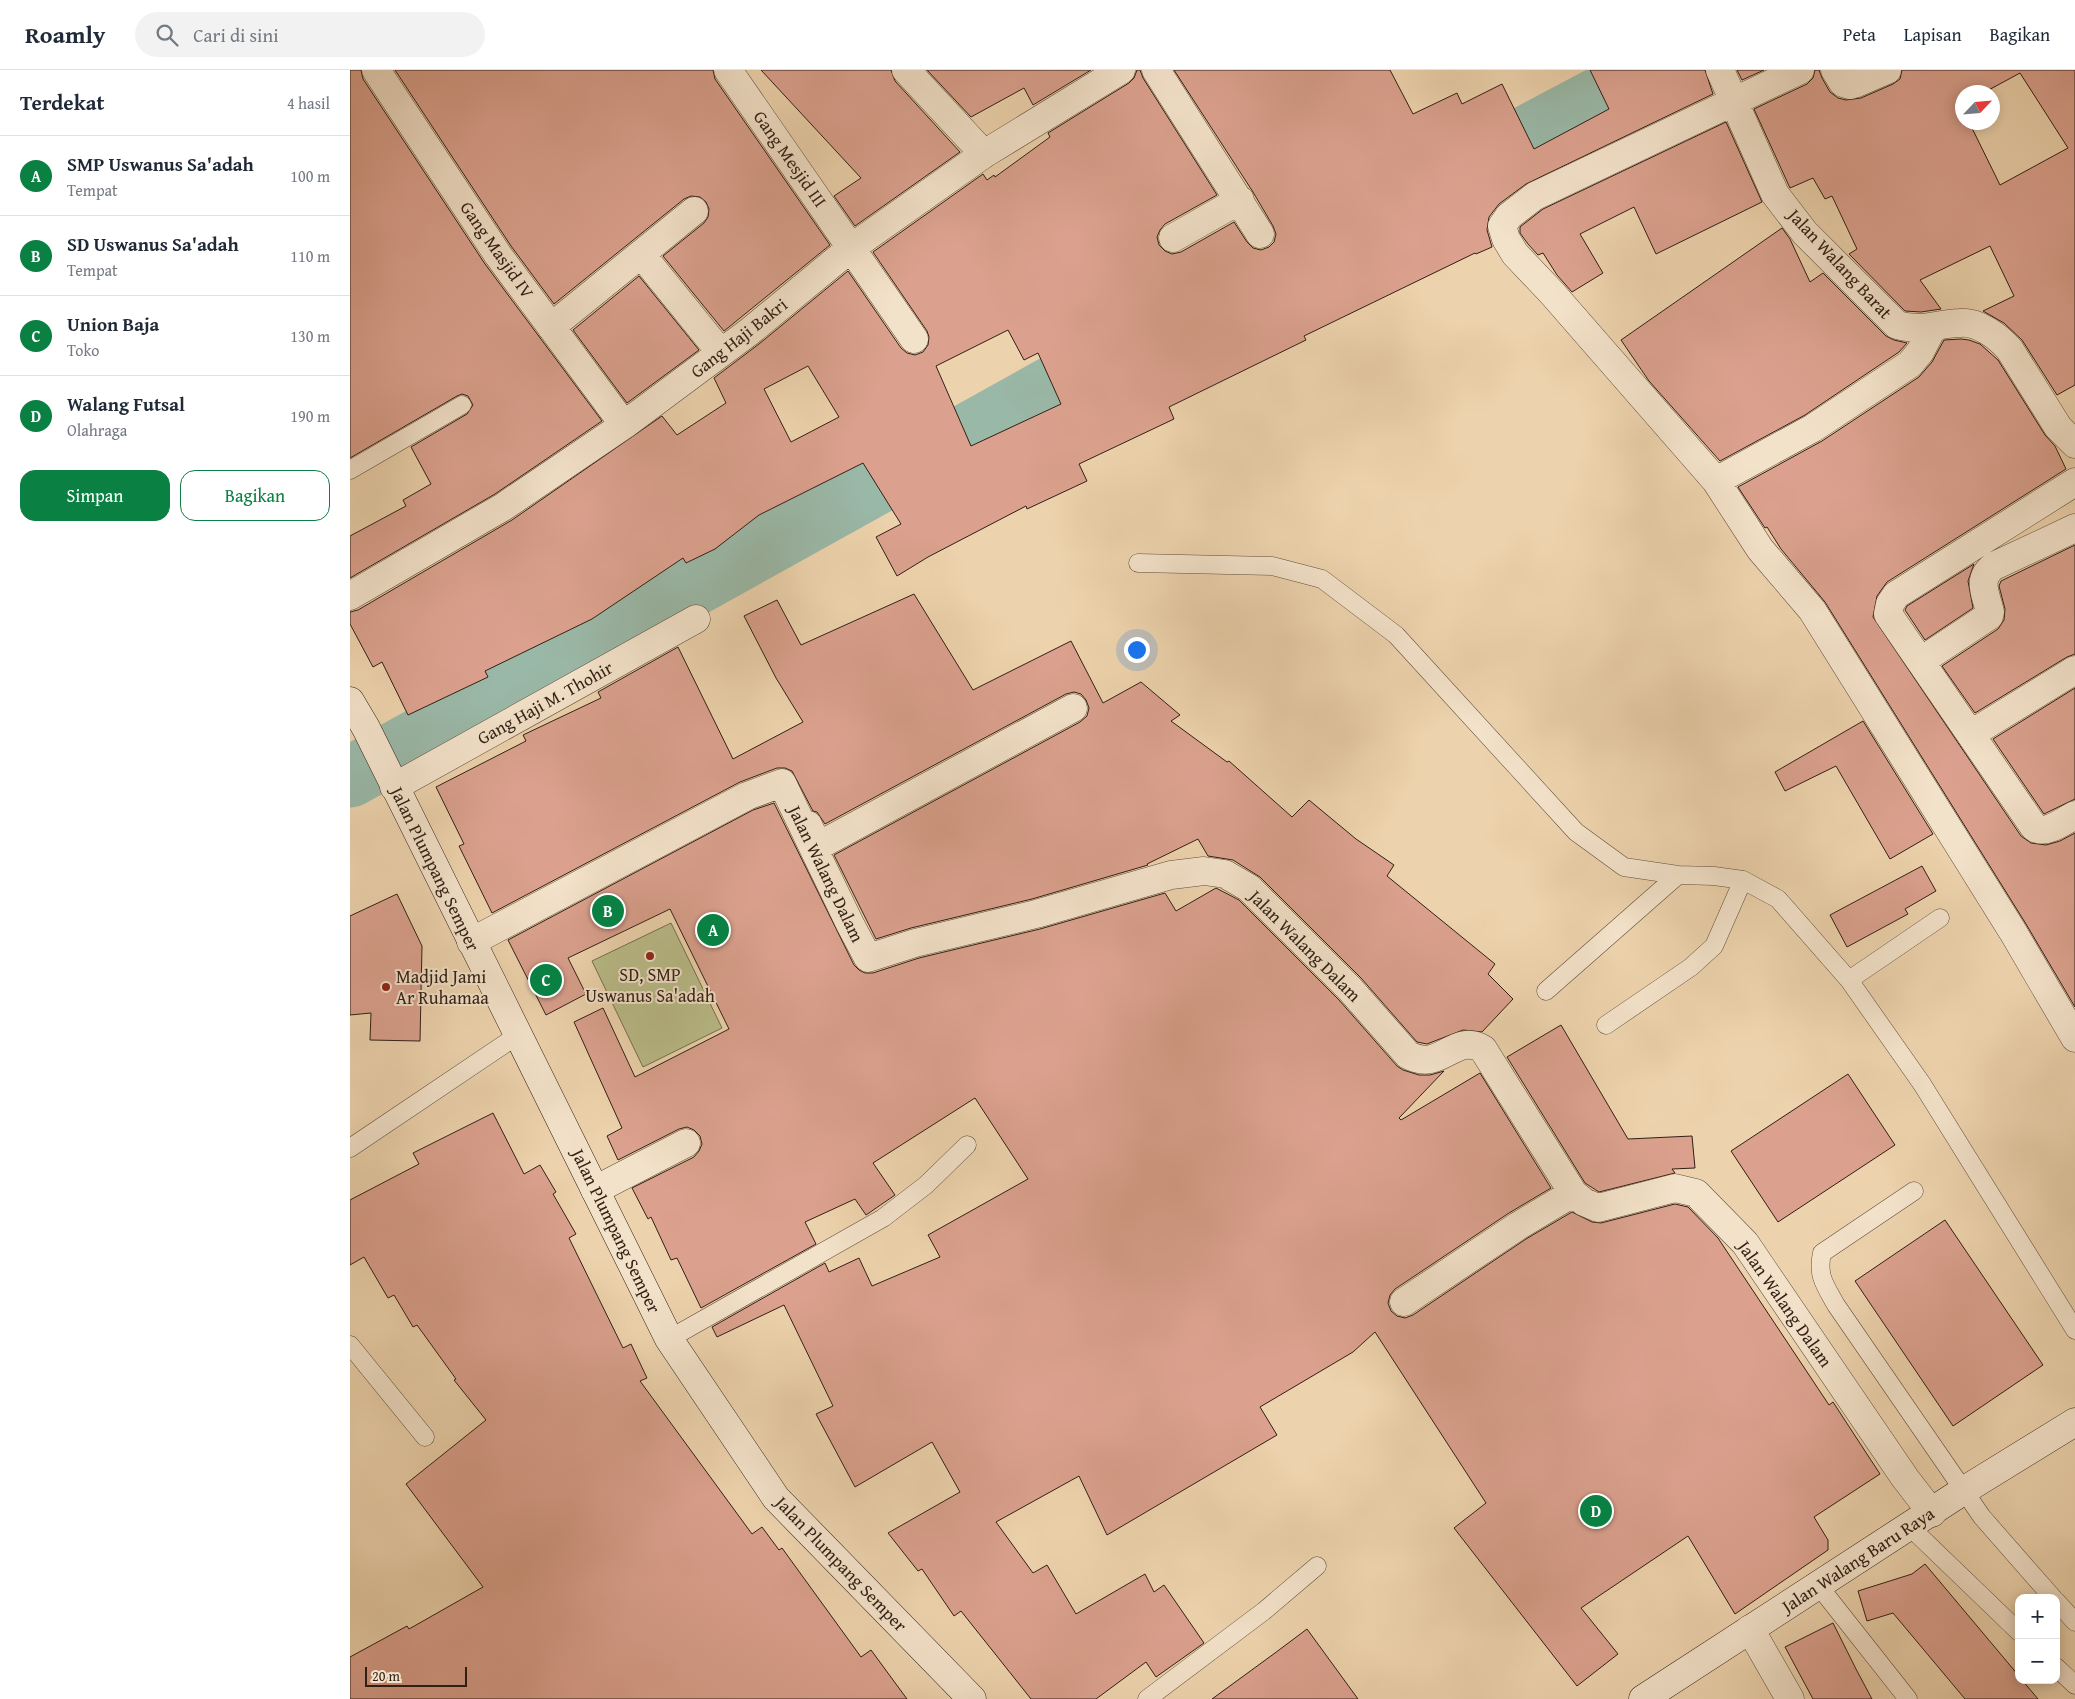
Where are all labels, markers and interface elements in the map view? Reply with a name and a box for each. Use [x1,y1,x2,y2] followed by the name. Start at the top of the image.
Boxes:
[135,12,485,57] search box
[25,17,105,52] text: Roamly
[153,21,181,49] icon: search
[193,21,278,49] text: Cari di sini
[1843,21,1876,48] text: Peta
[1904,21,1962,48] text: Lapisan
[1990,21,2050,48] text: Bagikan
[1955,85,2000,130] north arrow
[20,87,104,118] text: Terdekat
[287,91,330,115] text: 4 hasil
[747,105,834,213] street label: Gang Mesjid III
[67,150,254,178] text: SMP Uswanus Sa'adah
[31,164,41,188] text: A
[290,164,330,188] text: 100 m
[67,178,118,202] text: Tempat
[454,196,541,304] street label: Gang Masjid IV
[1781,201,1899,325] street label: Jalan Walang Barat
[67,230,239,258] text: SD Uswanus Sa'adah
[31,244,41,268] text: B
[290,244,330,268] text: 110 m
[67,258,118,282] text: Tempat
[684,291,793,384] street label: Gang Haji Bakri
[67,310,159,338] text: Union Baja
[31,324,41,348] text: C
[290,324,330,348] text: 130 m
[67,338,99,362] text: Toko
[67,390,185,418] text: Walang Futsal
[31,404,41,428] text: D
[290,404,330,428] text: 190 m
[67,418,127,442] text: Olahraga
[20,470,170,521] button: Simpan
[180,470,330,521] button: Bagikan
[1124,637,1150,663] your location
[472,654,618,751] street label: Gang Haji M. Thohir
[383,780,487,956] street label: Jalan Plumpang Semper
[781,799,871,947] street label: Jalan Walang Dalam
[1242,882,1368,1008] street label: Jalan Walang Dalam
[592,892,624,930] pin: B
[697,911,729,949] pin: A
[644,950,656,962] marker: SD, SMP Uswanus Sa'adah
[530,961,562,999] pin: C
[585,961,715,1009] place label: SD, SMP Uswanus Sa'adah
[396,963,489,1011] place label: Madjid Jami Ar Ruhamaa
[380,981,392,993] marker: Madjid Jami Ar Ruhamaa
[564,1142,668,1318] street label: Jalan Plumpang Semper
[1730,1233,1839,1373] street label: Jalan Walang Dalam
[768,1488,914,1638] street label: Jalan Plumpang Semper
[1580,1492,1612,1530] pin: D
[1774,1500,1940,1620] street label: Jalan Walang Baru Raya
[2015,1594,2060,1684] map controls
[2015,1594,2060,1639] button: +
[2015,1639,2060,1684] button: −
[365,1664,468,1687] scale bar
[372,1666,400,1686] text: 20 m

